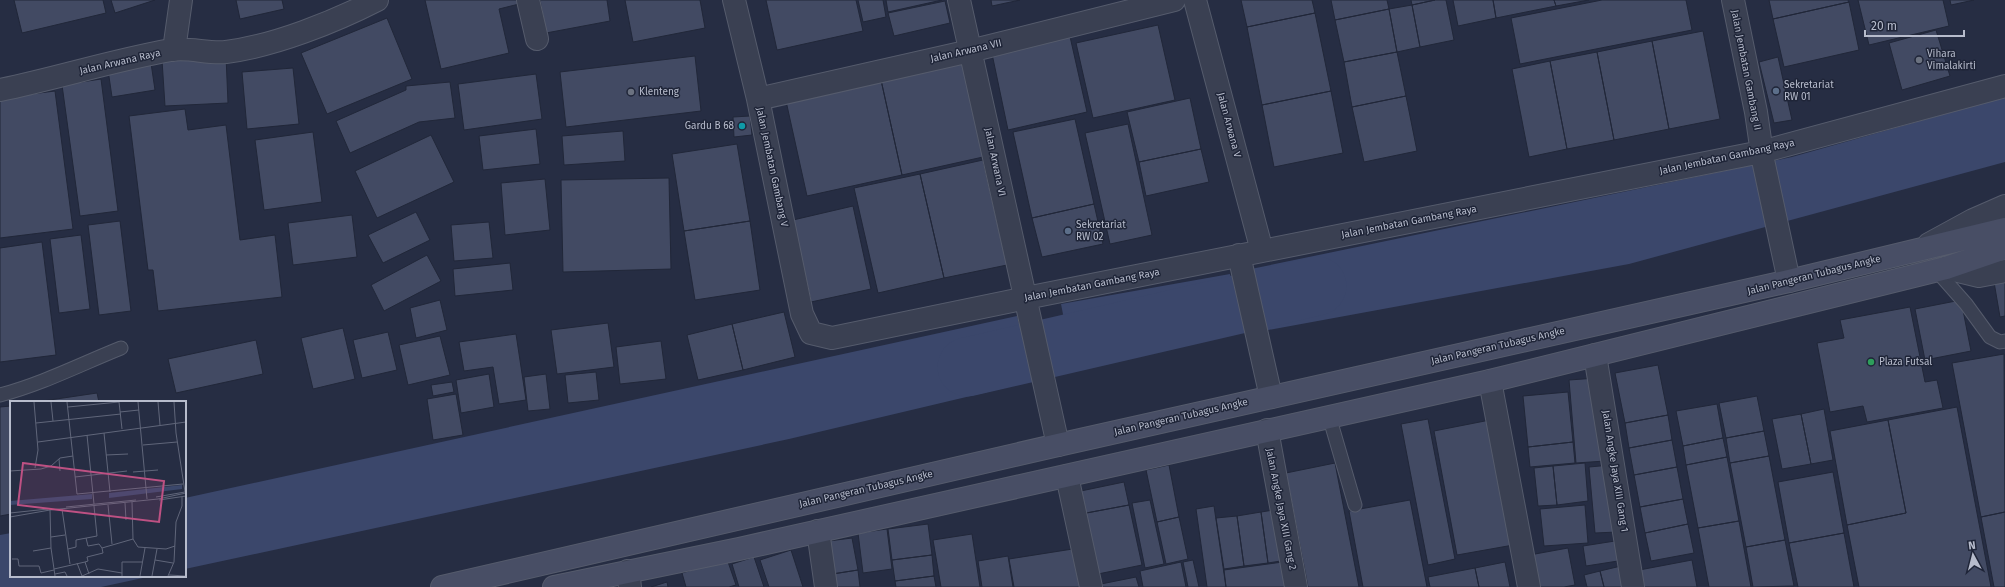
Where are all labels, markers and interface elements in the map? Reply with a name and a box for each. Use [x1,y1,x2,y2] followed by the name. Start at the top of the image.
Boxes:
[1728,9,1764,131] street label: Jalan Jembatan Gambang II
[1865,12,1964,38] scale bar
[1871,19,1897,33] text: 20 m
[929,37,1003,65] street label: Jalan Arwana VII
[78,47,162,77] street label: Jalan Arwana Raya
[1927,48,1976,72] place label: Vihara Vimalakirti
[1914,55,1924,65] marker: Vihara Vimalakirti
[1784,79,1834,103] place label: Sekretariat RW 01
[639,86,680,98] place label: Klenteng
[1771,86,1781,96] marker: Sekretariat RW 01
[626,87,636,97] marker: Klenteng
[1215,91,1244,159] street label: Jalan Arwana V
[753,106,791,228] street label: Jalan Jembatan Gambang V
[685,120,734,132] place label: Gardu B 68
[737,121,747,131] marker: Gardu B 68
[982,127,1008,197] street label: Jalan Arwana VI
[1658,137,1796,177] street label: Jalan Jembatan Gambang Raya
[1340,203,1478,241] street label: Jalan Jembatan Gambang Raya
[1076,219,1126,243] place label: Sekretariat RW 02
[1063,226,1073,236] marker: Sekretariat RW 02
[1746,253,1882,297] street label: Jalan Pangeran Tubagus Angke
[1023,266,1161,304] street label: Jalan Jembatan Gambang Raya
[1430,325,1566,367] street label: Jalan Pangeran Tubagus Angke
[1879,356,1932,368] place label: Plaza Futsal
[1866,357,1876,367] marker: Plaza Futsal
[1113,396,1249,438] street label: Jalan Pangeran Tubagus Angke
[10,401,186,577] inset map
[1599,409,1631,533] street label: Jalan Angke Jaya XIII Gang 1
[1263,447,1299,571] street label: Jalan Angke Jaya XIII Gang 2
[798,468,934,510] street label: Jalan Pangeran Tubagus Angke
[1953,535,1993,575] north arrow
[1967,539,1976,552] text: N

